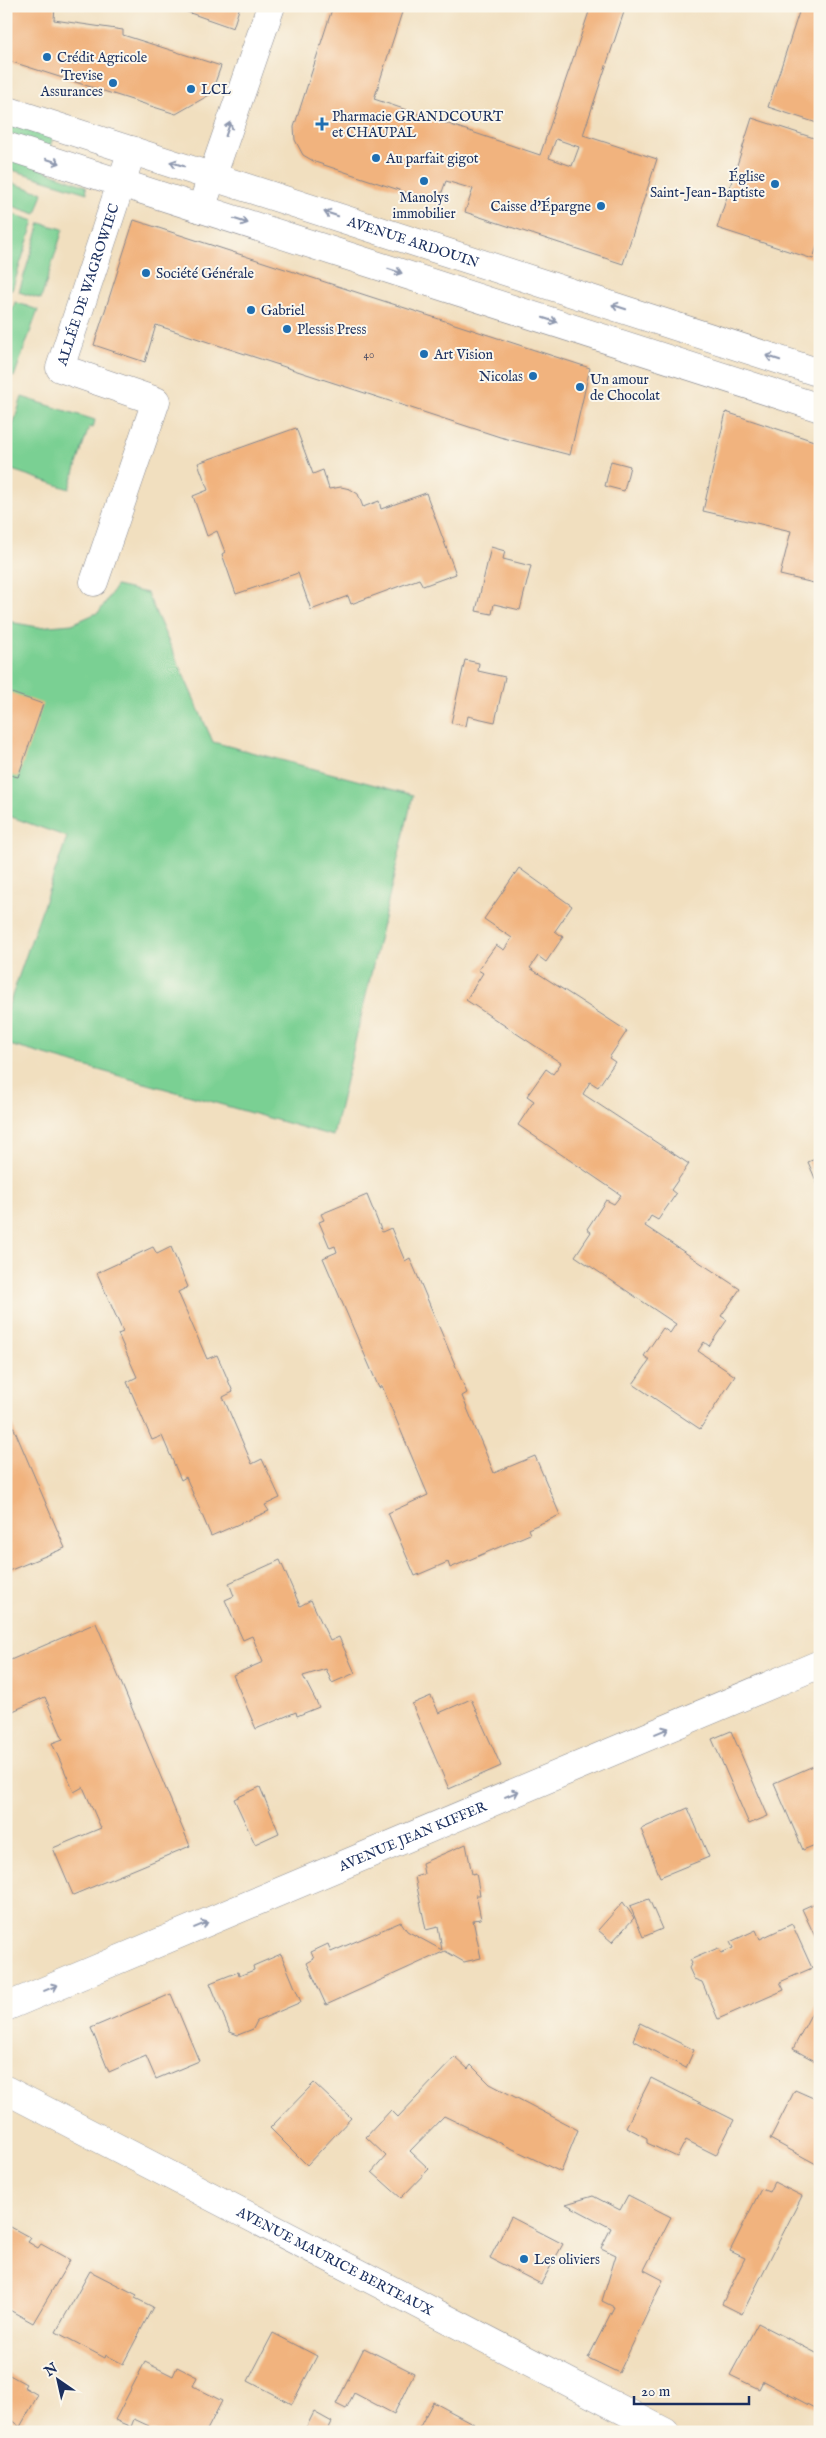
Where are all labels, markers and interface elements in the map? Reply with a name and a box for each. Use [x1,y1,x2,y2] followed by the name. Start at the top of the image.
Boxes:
[57,49,148,67] place label: Crédit Agricole
[41,51,53,63] marker: Crédit Agricole
[39,67,104,101] place label: Trevise Assurances
[107,77,119,89] marker: Trevise Assurances
[201,81,231,99] place label: LCL
[185,83,197,95] marker: LCL
[332,108,504,142] place label: Pharmacie GRANDCOURT et CHAUPAL
[316,118,328,130] marker: Pharmacie GRANDCOURT et CHAUPAL
[224,122,234,138] one-way arrow
[385,150,479,168] place label: Au parfait gigot
[370,152,382,164] marker: Au parfait gigot
[44,156,60,166] one-way arrow
[169,159,185,168] one-way arrow
[650,167,766,202] place label: Église Saint-Jean-Baptiste
[418,175,430,187] marker: Manolys immobilier
[769,178,781,190] marker: Église Saint-Jean-Baptiste
[392,189,456,223] place label: Manolys immobilier
[491,197,592,216] place label: Caisse d'Épargne
[595,200,607,212] marker: Caisse d'Épargne
[53,201,124,369] street label: ALLÉE DE WAGROWIEC
[324,209,339,218] one-way arrow
[344,213,481,272] street label: AVENUE ARDOUIN
[232,217,248,226] one-way arrow
[156,265,255,283] place label: Société Générale
[387,266,403,276] one-way arrow
[140,267,152,279] marker: Société Générale
[611,301,627,311] one-way arrow
[261,302,305,320] place label: Gabriel
[245,304,257,316] marker: Gabriel
[542,316,558,325] one-way arrow
[297,321,366,339] place label: Plessis Press
[281,323,293,335] marker: Plessis Press
[433,346,493,364] place label: Art Vision
[364,348,374,362] house number: 40
[418,348,430,360] marker: Art Vision
[766,352,782,362] one-way arrow
[479,368,523,386] place label: Nicolas
[527,370,539,382] marker: Nicolas
[590,371,660,405] place label: Un amour de Chocolat
[574,381,586,393] marker: Un amour de Chocolat
[654,1725,669,1735] one-way arrow
[504,1788,519,1798] one-way arrow
[335,1797,490,1876] street label: AVENUE JEAN KIFFER
[193,1919,208,1929] one-way arrow
[43,1982,58,1992] one-way arrow
[233,2203,437,2321] street label: AVENUE MAURICE BERTEAUX
[534,2251,600,2269] place label: Les oliviers
[518,2253,530,2265] marker: Les oliviers
[32,2356,82,2406] north arrow
[40,2359,61,2381] text: N
[634,2373,748,2405] scale bar
[641,2382,671,2401] text: 20 m

